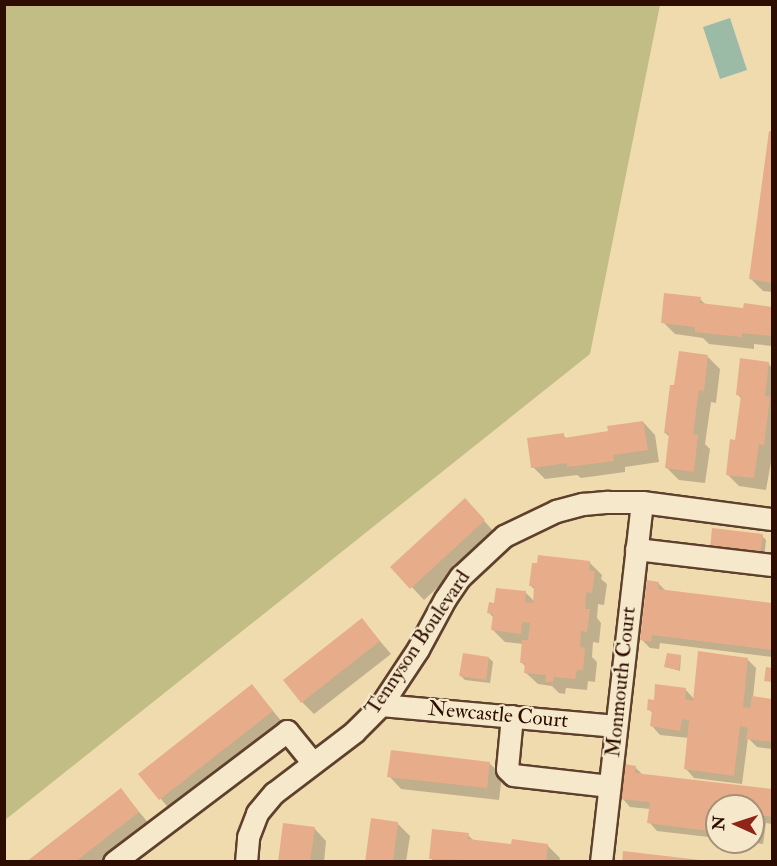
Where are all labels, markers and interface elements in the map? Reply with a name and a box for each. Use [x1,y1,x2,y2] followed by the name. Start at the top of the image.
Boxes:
[360,566,476,720] street label: Tennyson Boulevard
[601,605,641,759] street label: Monmouth Court
[427,696,569,734] street label: Newcastle Court
[705,794,765,854] north arrow
[709,815,729,831] text: N

